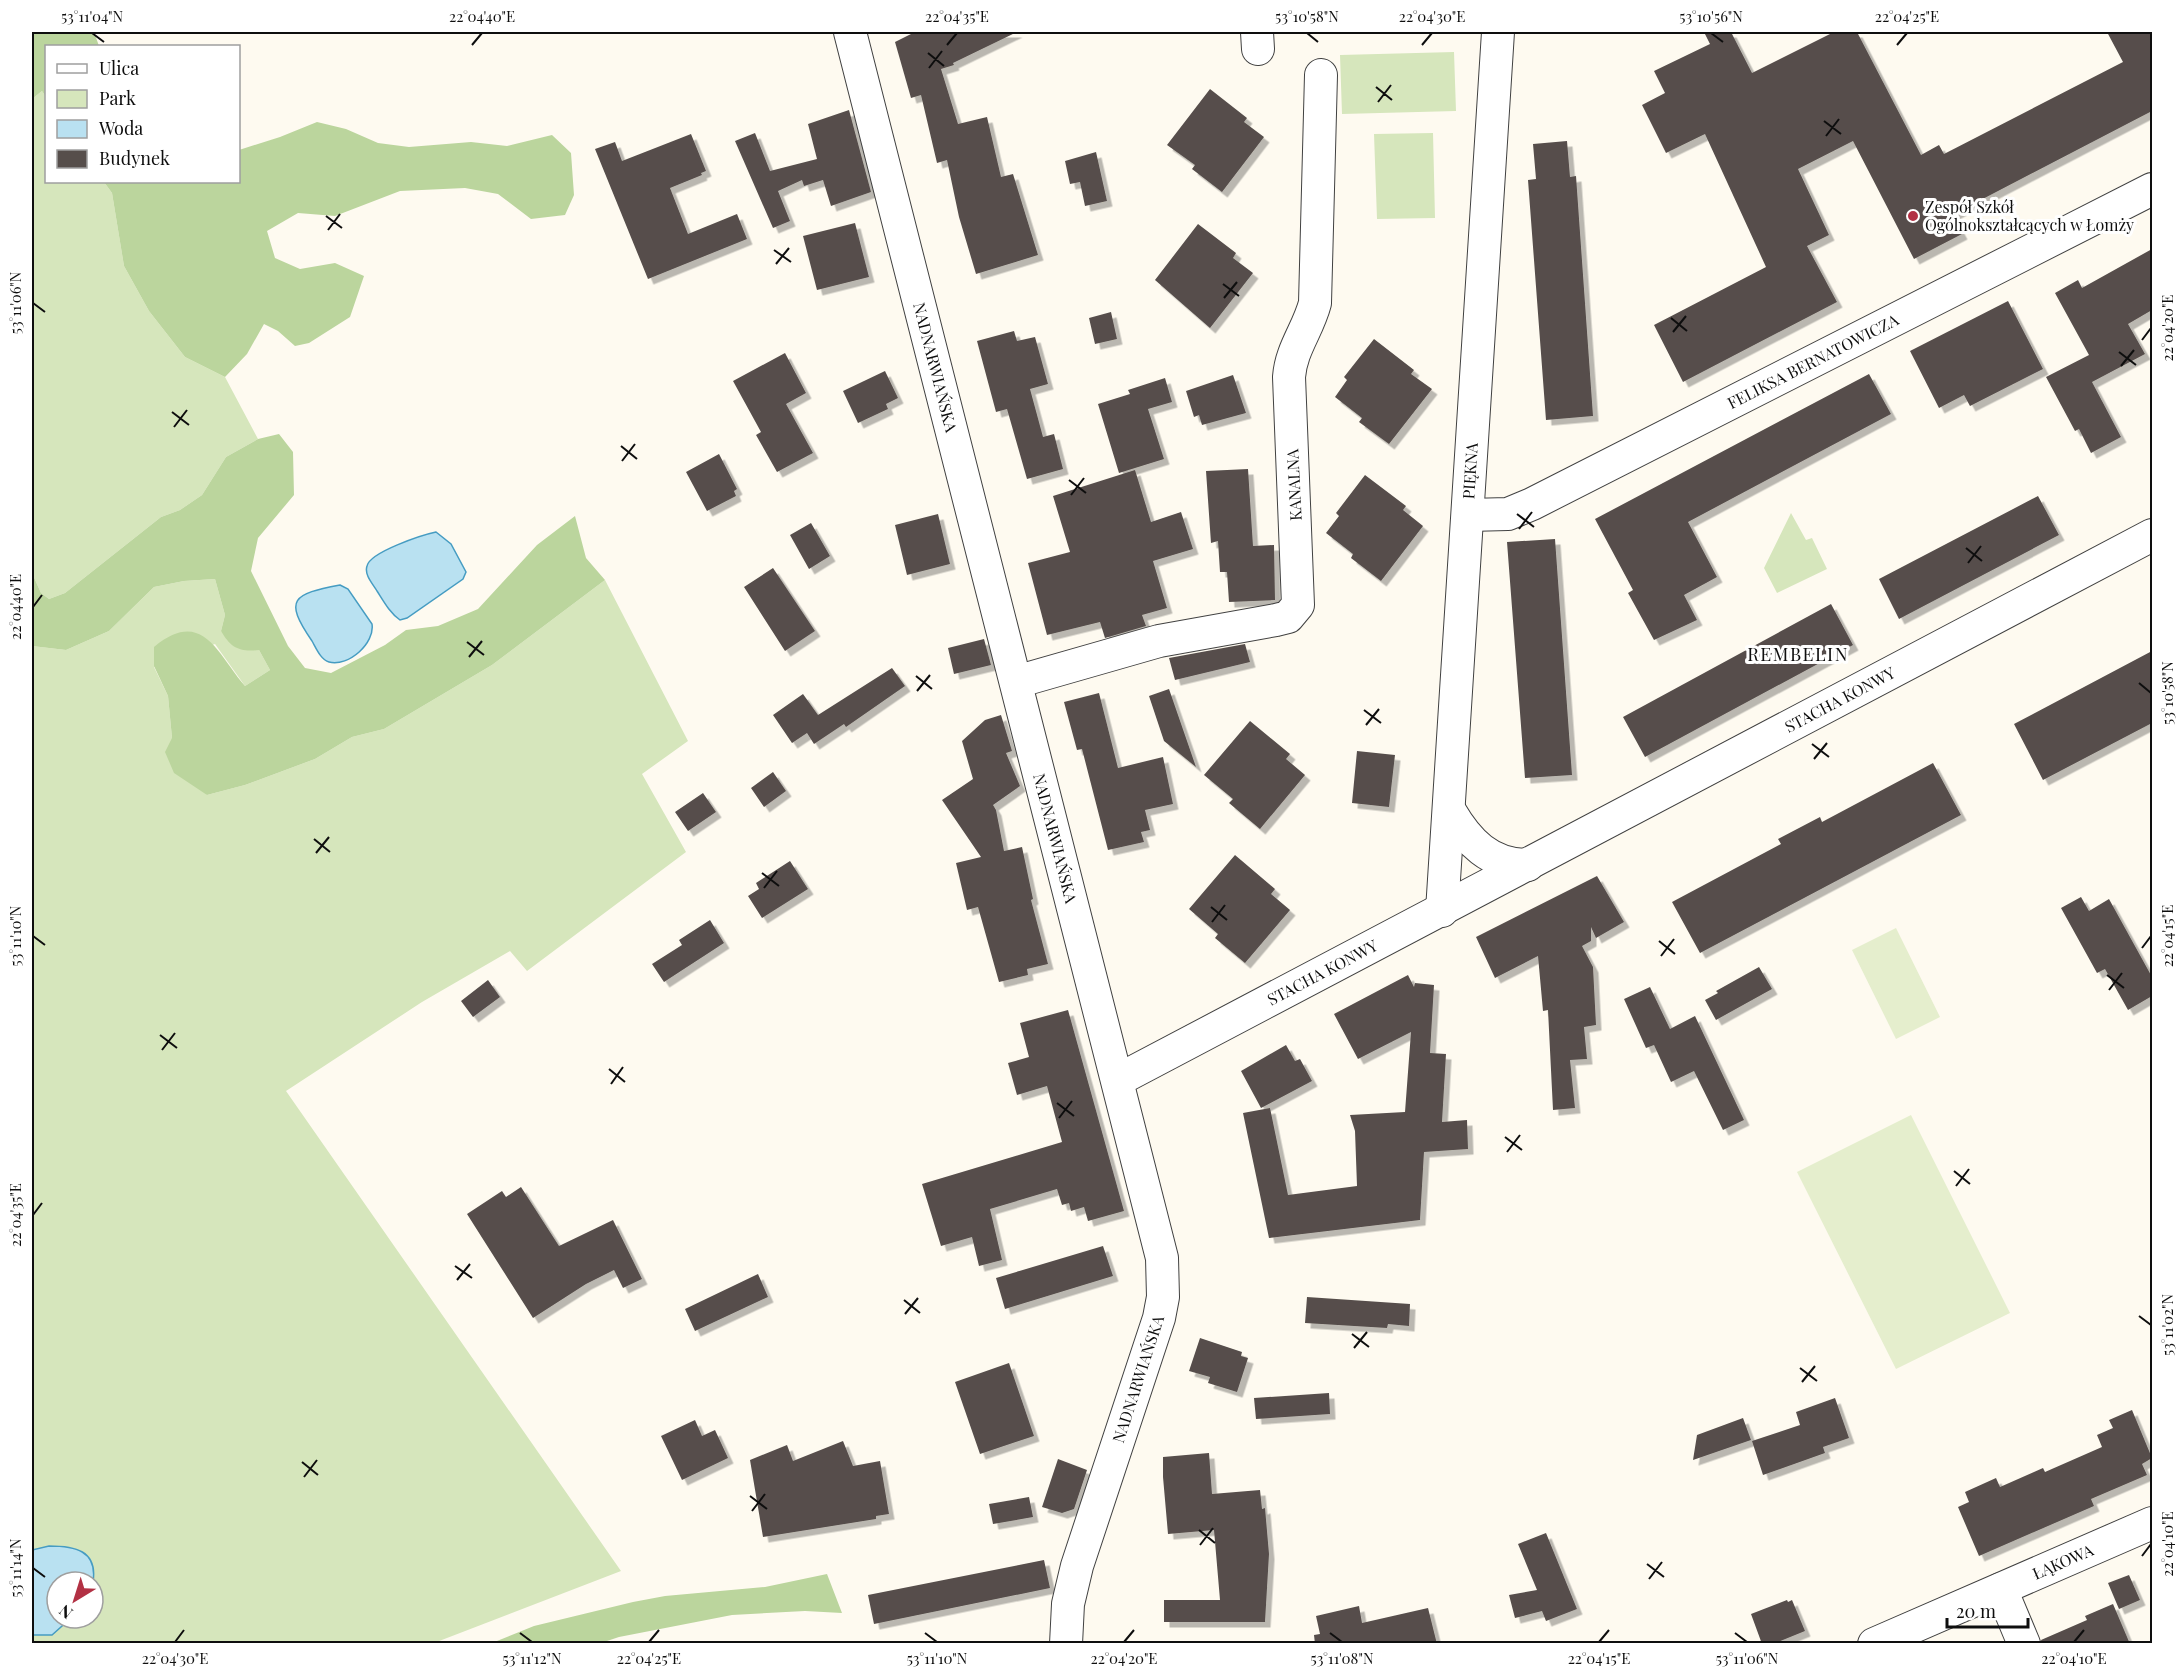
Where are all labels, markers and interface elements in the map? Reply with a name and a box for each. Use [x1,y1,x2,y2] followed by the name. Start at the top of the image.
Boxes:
[61,6,124,26] text: 53°11'04"N
[449,6,515,26] text: 22°04'40"E
[925,6,989,26] text: 22°04'35"E
[1275,6,1339,26] text: 53°10'58"N
[1399,6,1465,26] text: 22°04'30"E
[1679,6,1743,26] text: 53°10'56"N
[1875,6,1939,26] text: 22°04'25"E
[45,45,240,183] legend
[99,56,139,80] text: Ulica
[99,86,136,110] text: Park
[98,116,143,140] text: Woda
[99,146,170,170] text: Budynek
[1925,196,2134,235] place label: Zespół Szkół Ogólnokształcących w Łomży
[1906,209,1920,223] marker: Zespół Szkół Ogólnokształcących w Łomży
[5,271,25,334] text: 53°11'06"N
[2157,294,2177,362] text: 22°04'20"E
[909,300,963,435] street label: NADNARWIAŃSKA
[1723,308,1903,413] street label: FELIKSA BERNATOWICZA
[1457,441,1482,500] street label: PIĘKNA
[1281,448,1306,521] street label: KANALNA
[5,574,25,640] text: 22°04'40"E
[1747,642,1849,666] district label: REMBELIN
[1781,661,1899,737] street label: STACHA KONWY
[2157,661,2177,725] text: 53°10'58"N
[1029,771,1082,906] street label: NADNARWIAŃSKA
[5,905,25,966] text: 53°11'10"N
[2157,905,2177,967] text: 22°04'15"E
[1263,934,1381,1009] street label: STACHA KONWY
[5,1183,25,1247] text: 22°04'35"E
[2157,1294,2177,1356] text: 53°11'02"N
[1107,1312,1168,1445] street label: NADNARWIAŃSKA
[2157,1511,2177,1577] text: 22°04'10"E
[5,1538,25,1598] text: 53°11'14"N
[2029,1539,2097,1584] street label: ŁĄKOWA
[45,1570,105,1630] north arrow
[1947,1591,2028,1629] scale bar
[1956,1599,1996,1623] text: 20 m
[54,1600,76,1624] text: N
[142,1648,208,1668] text: 22°04'30"E
[503,1648,562,1668] text: 53°11'12"N
[617,1648,681,1668] text: 22°04'25"E
[907,1648,968,1668] text: 53°11'10"N
[1090,1648,1158,1668] text: 22°04'20"E
[1311,1648,1374,1668] text: 53°11'08"N
[1568,1648,1630,1668] text: 22°04'15"E
[1716,1648,1779,1668] text: 53°11'06"N
[2041,1648,2107,1668] text: 22°04'10"E

